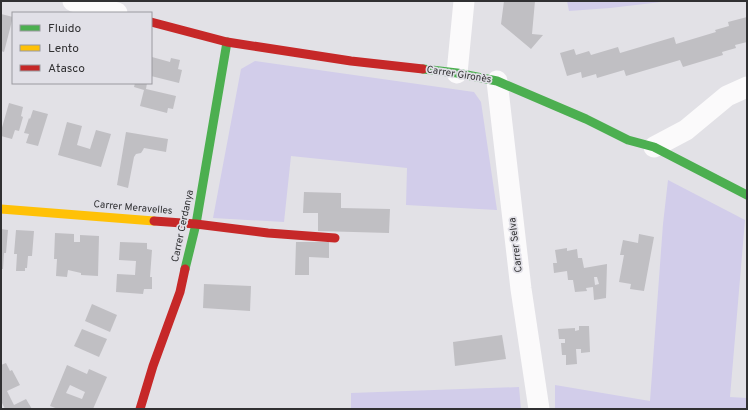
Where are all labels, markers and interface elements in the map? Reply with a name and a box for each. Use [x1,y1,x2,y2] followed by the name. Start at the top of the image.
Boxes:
[12,12,152,84] legend
[48,21,81,37] text: Fluido
[48,41,79,57] text: Lento
[48,61,85,77] text: Atasco
[426,63,493,87] street label: Carrer Gironès
[169,189,197,263] street label: Carrer Cerdanya
[93,198,173,218] street label: Carrer Meravelles
[506,217,526,273] street label: Carrer Selva

